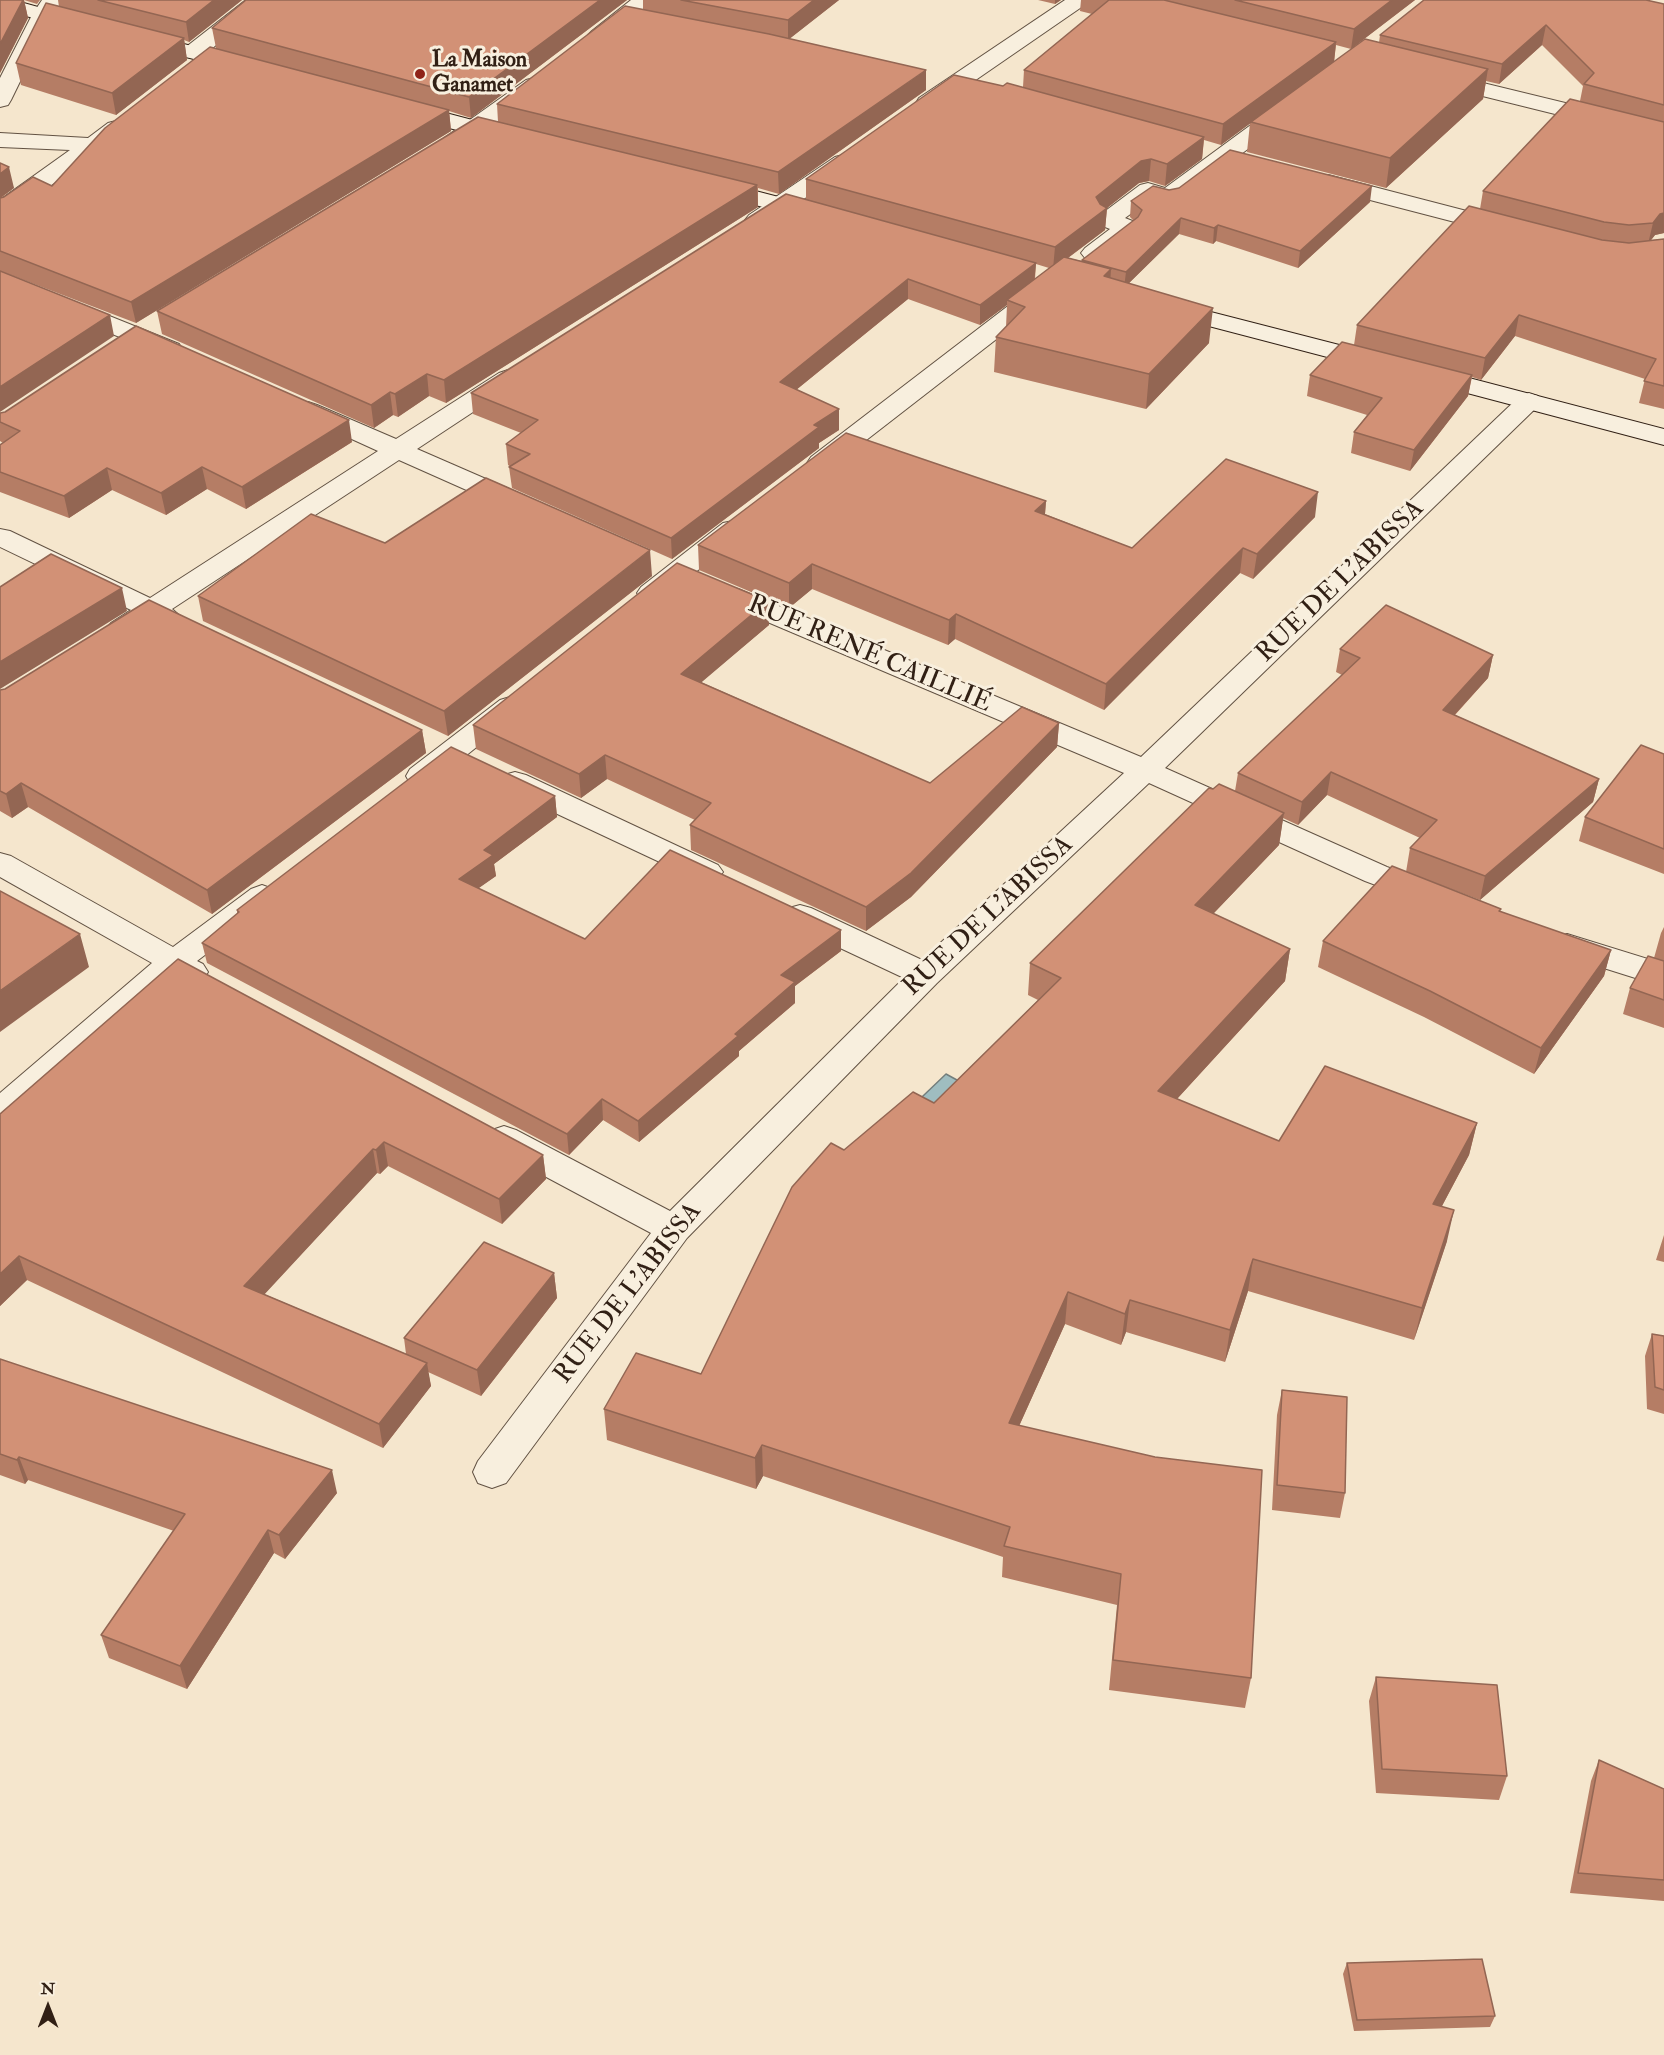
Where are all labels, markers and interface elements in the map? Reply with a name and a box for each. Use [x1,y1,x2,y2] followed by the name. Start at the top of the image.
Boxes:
[432,48,527,100] place label: La Maison Ganamet
[413,67,427,81] marker: La Maison Ganamet
[1251,494,1431,670] street label: RUE DE L'ABISSA
[742,590,996,720] street label: RUE RENÉ CAILLIÉ
[898,830,1080,1004] street label: RUE DE L'ABISSA
[549,1197,709,1391] street label: RUE DE L'ABISSA
[18,1977,78,2037] north arrow
[41,1979,55,1999] text: N

